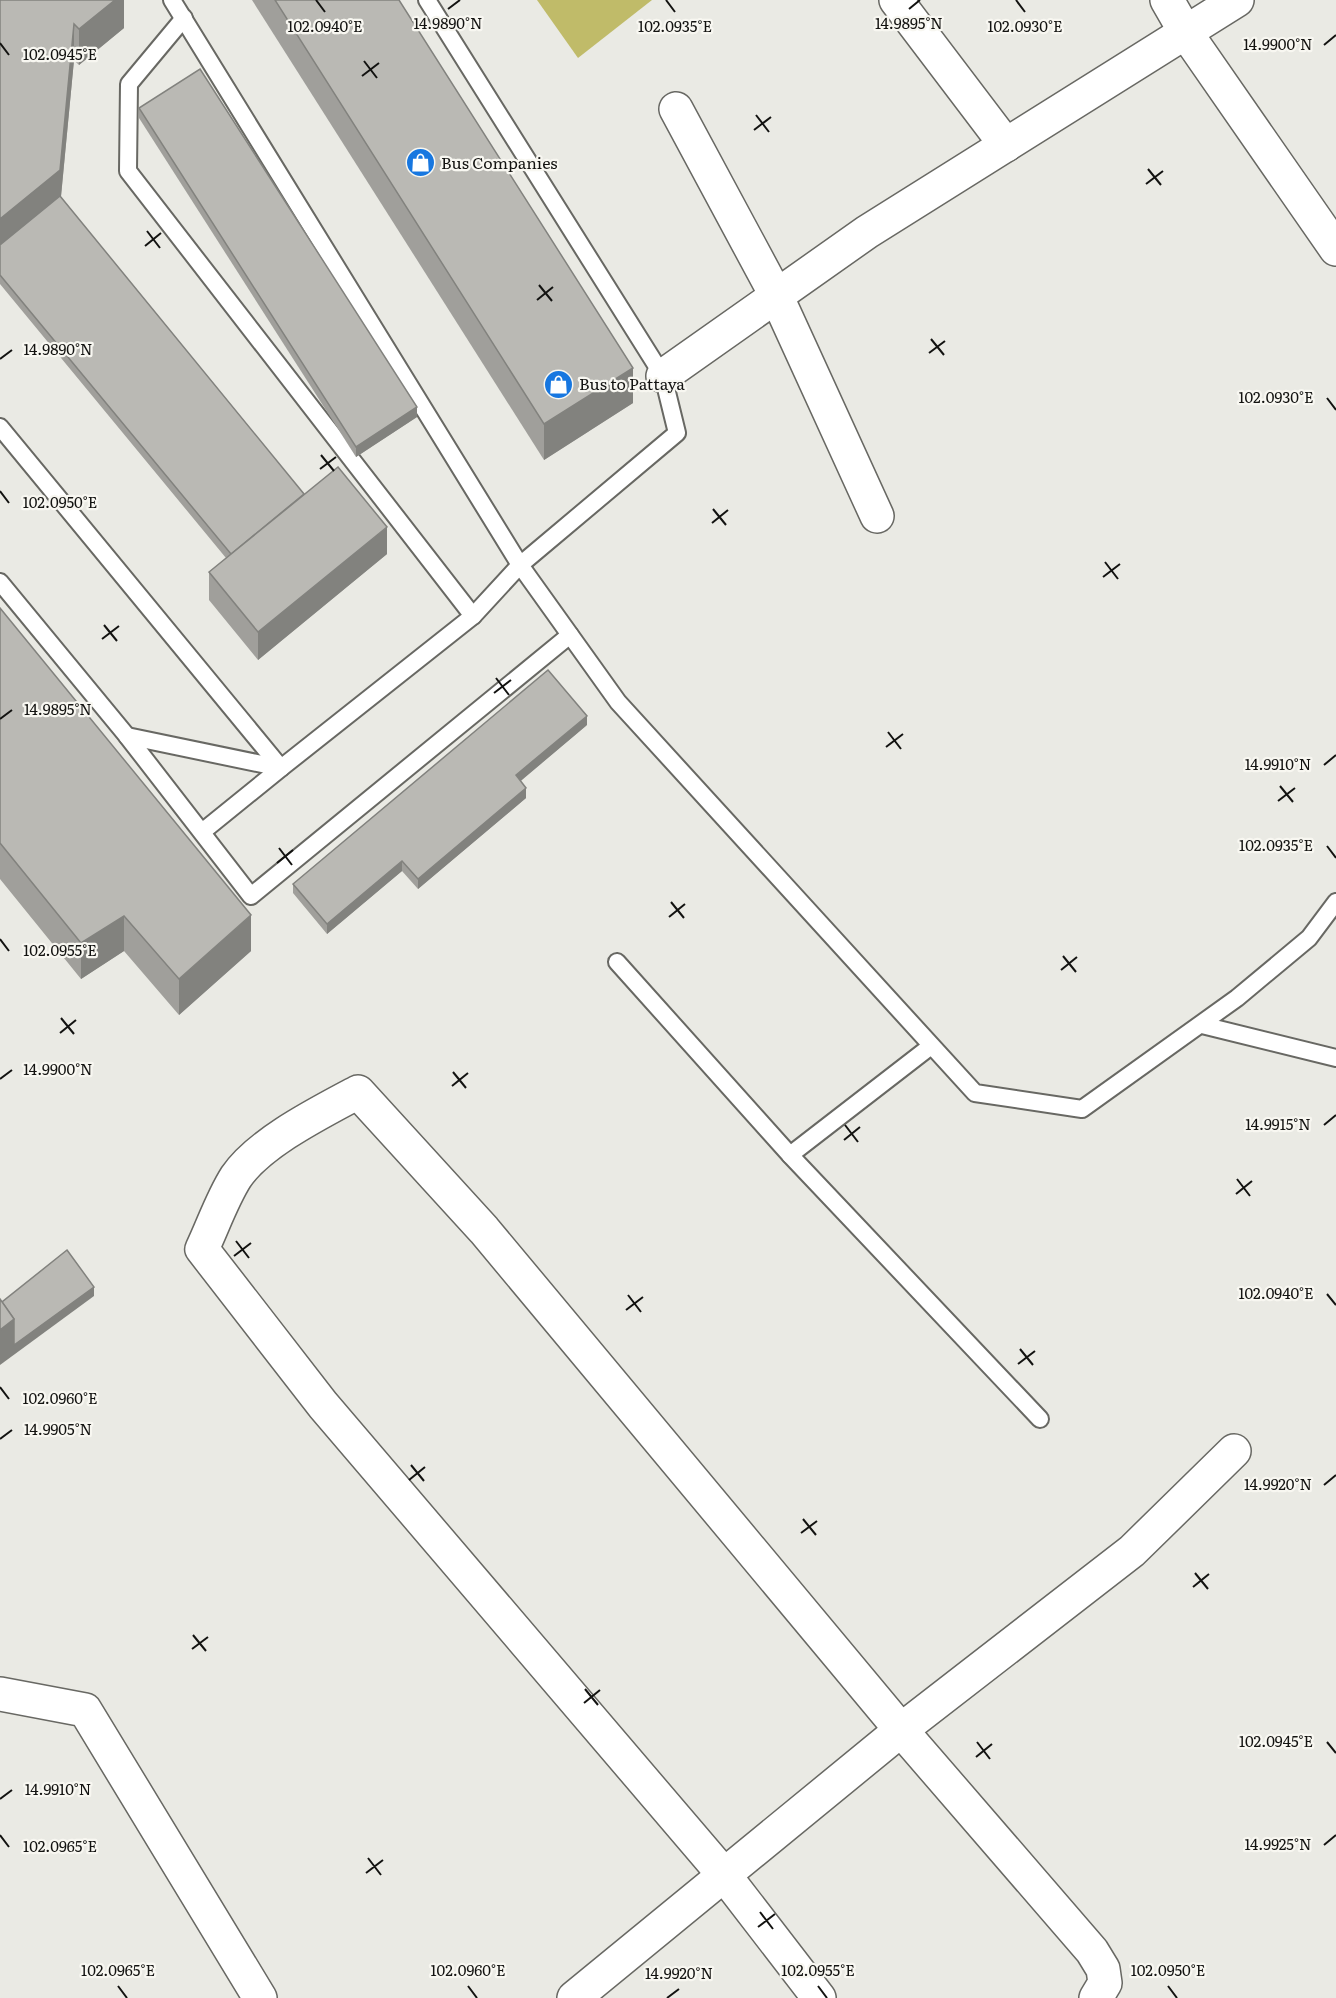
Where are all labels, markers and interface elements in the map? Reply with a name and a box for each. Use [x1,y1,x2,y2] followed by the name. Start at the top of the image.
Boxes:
[414,11,482,34] text: 14.9890°N
[875,11,943,34] text: 14.9895°N
[287,14,363,37] text: 102.0940°E
[638,14,712,37] text: 102.0935°E
[987,14,1063,37] text: 102.0930°E
[1243,32,1313,55] text: 14.9900°N
[23,42,97,65] text: 102.0945°E
[404,147,436,179] shop icon: Bus Companies
[441,150,557,174] place label: Bus Companies
[24,337,92,360] text: 14.9890°N
[542,368,574,400] shop icon: Bus to Pattaya
[579,371,685,395] place label: Bus to Pattaya
[1238,385,1314,408] text: 102.0930°E
[23,490,97,513] text: 102.0950°E
[24,697,92,720] text: 14.9895°N
[1245,752,1311,775] text: 14.9910°N
[1239,833,1313,856] text: 102.0935°E
[23,938,97,961] text: 102.0955°E
[23,1057,93,1080] text: 14.9900°N
[1245,1112,1311,1135] text: 14.9915°N
[1238,1281,1314,1304] text: 102.0940°E
[23,1386,97,1409] text: 102.0960°E
[24,1417,92,1440] text: 14.9905°N
[1244,1472,1312,1495] text: 14.9920°N
[1239,1729,1313,1752] text: 102.0945°E
[25,1777,91,1800] text: 14.9910°N
[1245,1832,1311,1855] text: 14.9925°N
[23,1834,97,1857] text: 102.0965°E
[81,1958,155,1981] text: 102.0965°E
[431,1958,505,1981] text: 102.0960°E
[781,1958,855,1981] text: 102.0955°E
[1131,1958,1205,1981] text: 102.0950°E
[645,1961,713,1984] text: 14.9920°N

